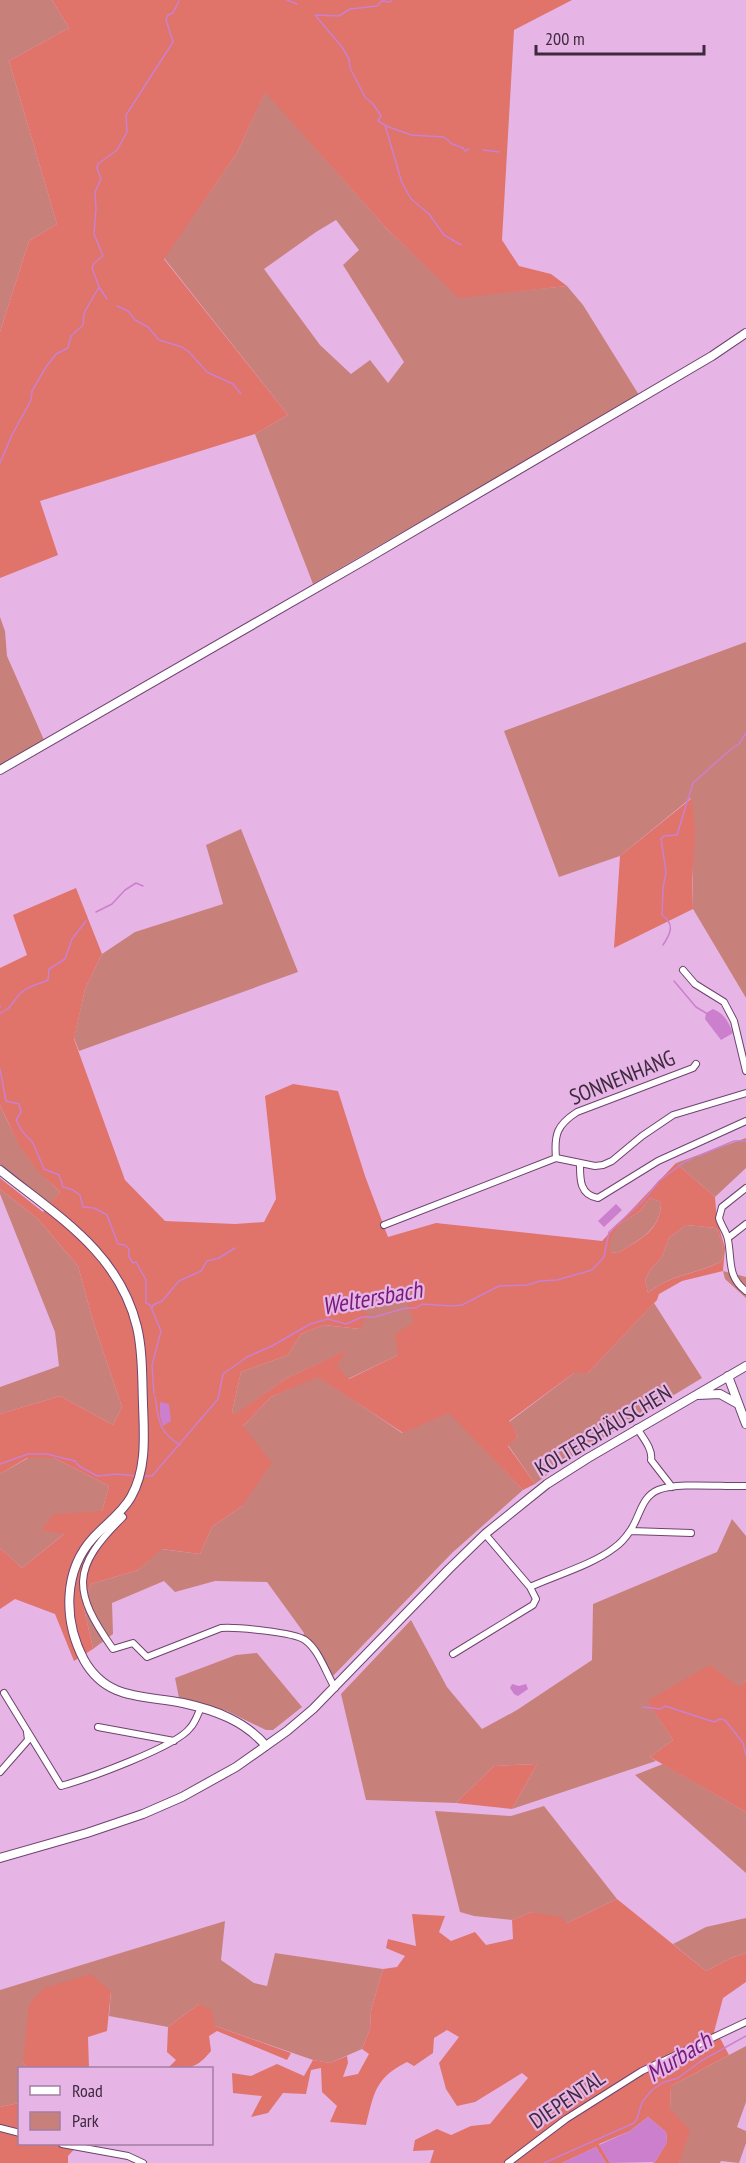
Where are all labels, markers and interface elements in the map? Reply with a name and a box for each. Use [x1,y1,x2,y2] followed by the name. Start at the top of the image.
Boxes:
[536,18,704,56] scale bar
[545,27,585,50] text: 200 m
[565,1043,679,1111] street label: SONNENHANG
[320,1273,426,1322] water label: Weltersbach
[529,1378,677,1482] street label: KOLTERSHÄUSCHEN
[640,2024,718,2089] water label: Murbach
[524,2063,610,2135] street label: DIEPENTAL
[18,2067,213,2145] legend
[72,2079,103,2102] text: Road
[72,2109,99,2132] text: Park

